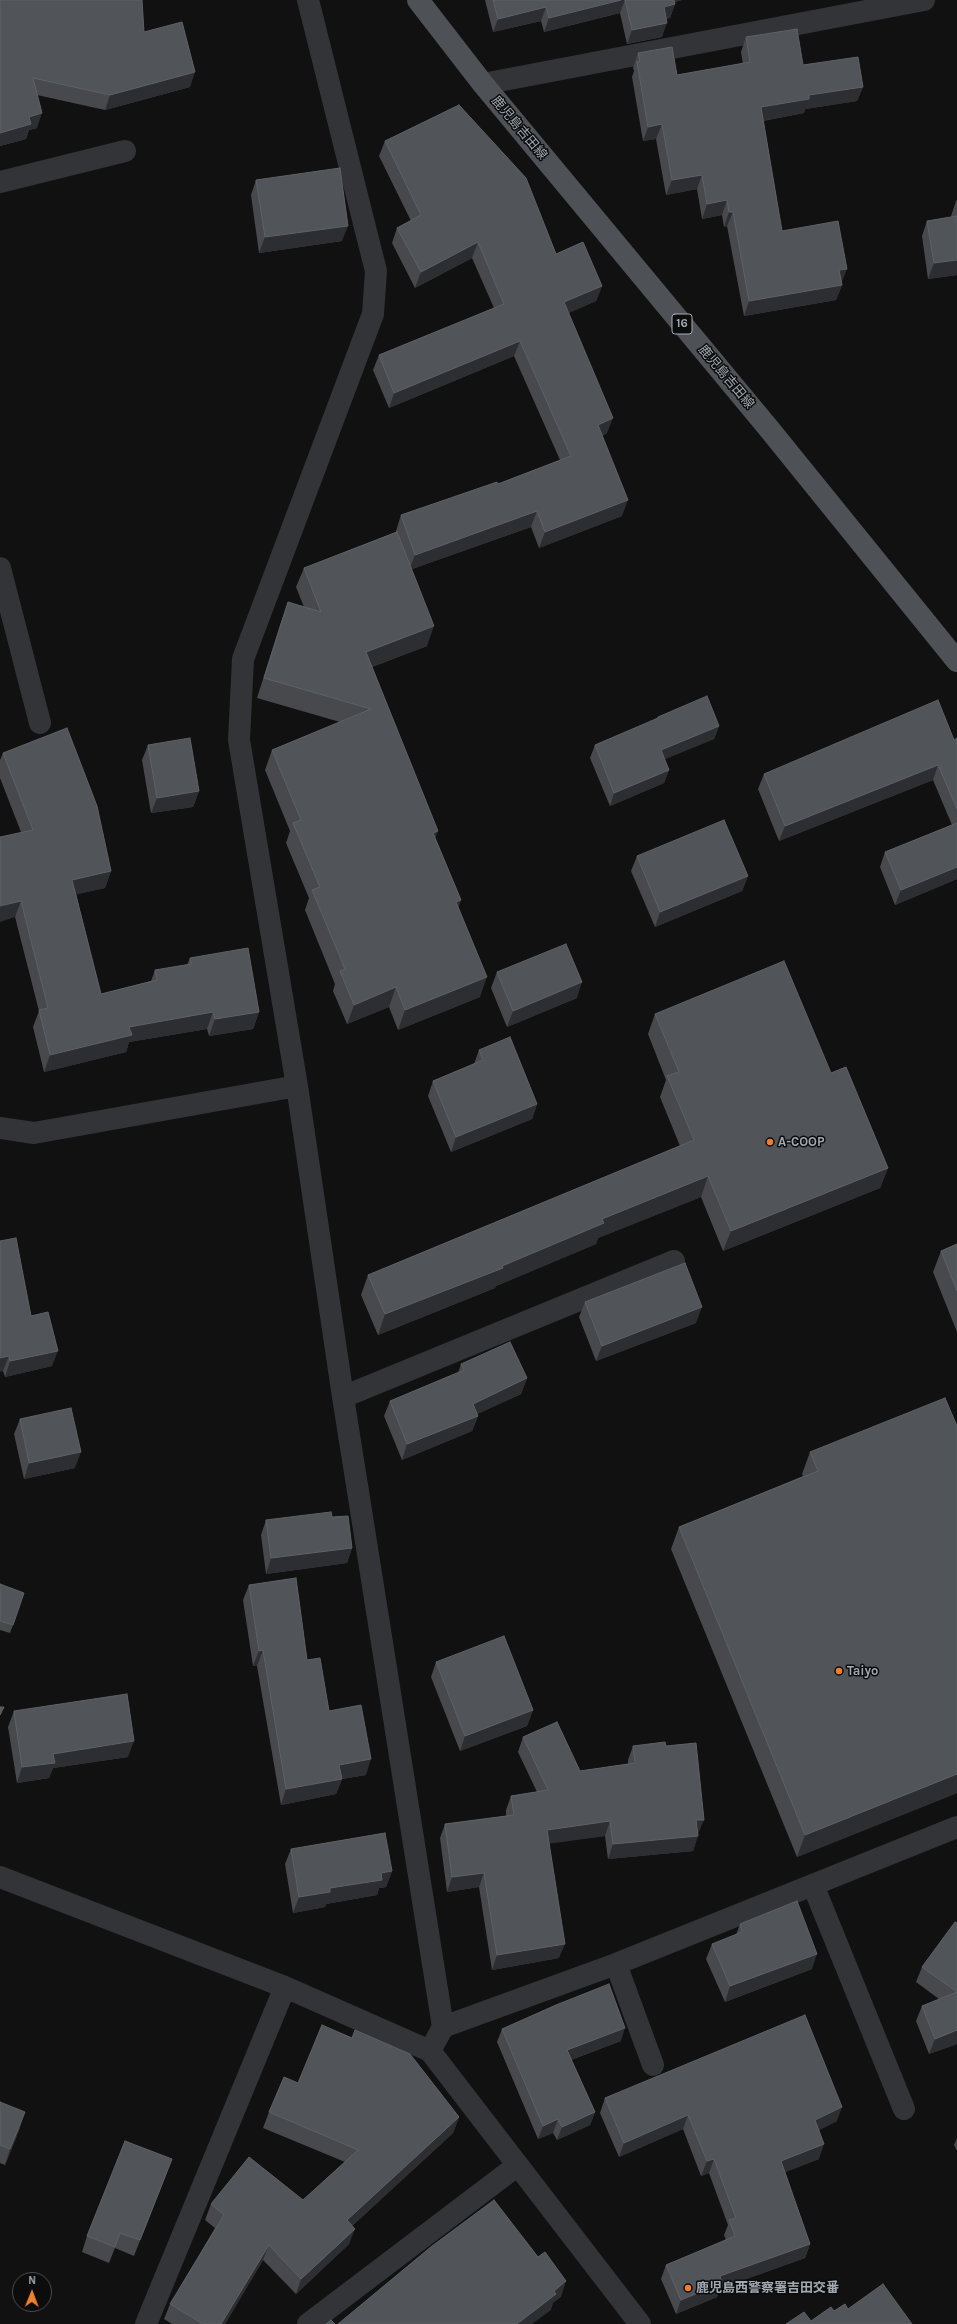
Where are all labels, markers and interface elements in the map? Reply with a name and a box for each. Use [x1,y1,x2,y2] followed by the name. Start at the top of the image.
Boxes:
[488,93,550,163] street label: 鹿児島吉田線
[672,314,692,334] road number: 16
[695,342,757,412] street label: 鹿児島吉田線
[778,1134,825,1150] place label: A-COOP
[765,1137,775,1147] marker: A-COOP
[847,1663,878,1679] place label: Taiyo
[834,1666,844,1676] marker: Taiyo
[12,2272,52,2312] north arrow
[28,2274,36,2287] text: N
[696,2280,839,2296] place label: 鹿児島西警察署吉田交番
[683,2283,693,2293] marker: 鹿児島西警察署吉田交番

